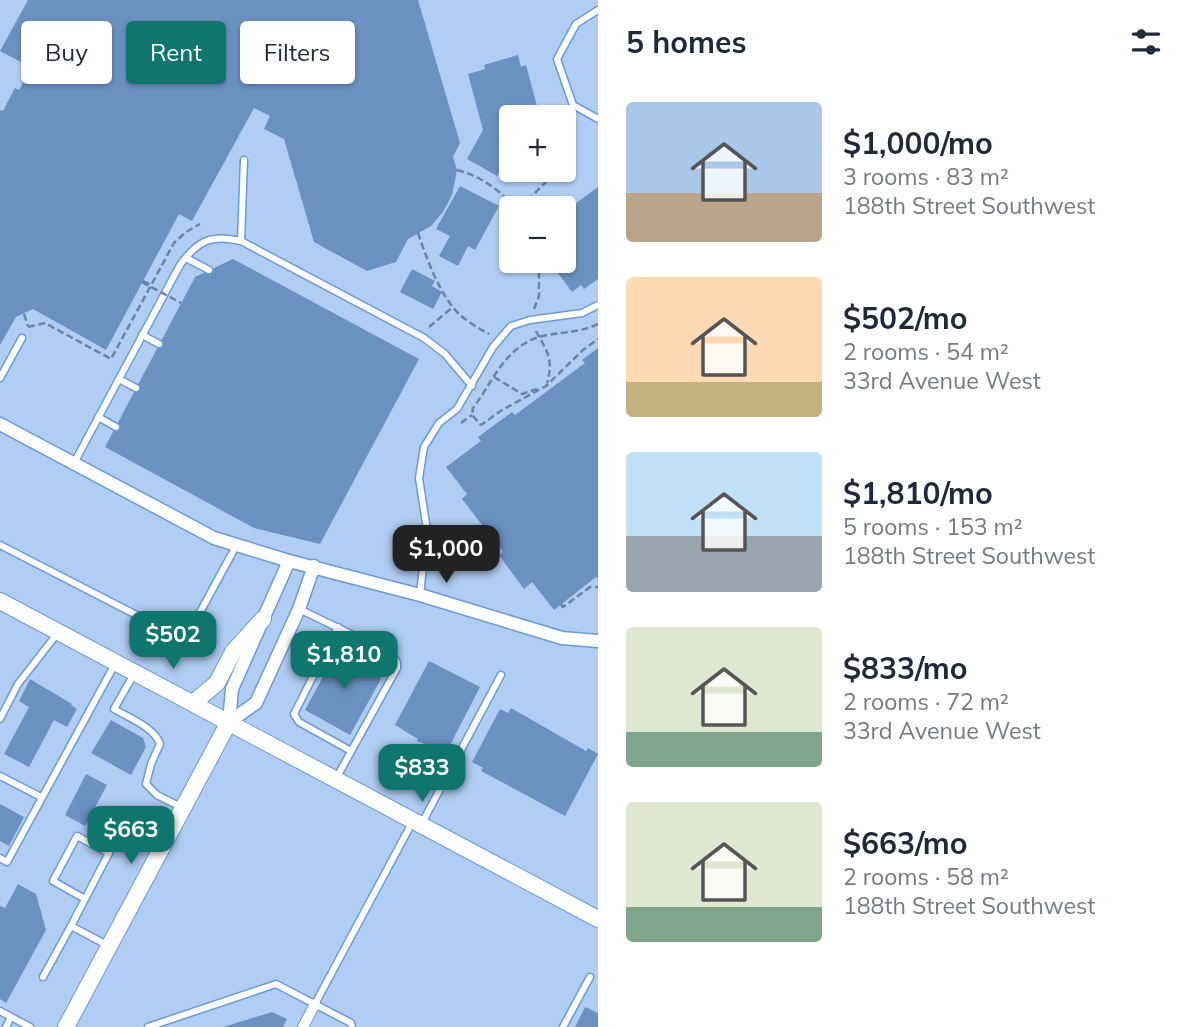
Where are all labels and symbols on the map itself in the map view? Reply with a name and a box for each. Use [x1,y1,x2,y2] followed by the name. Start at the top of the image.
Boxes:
[389,526,503,585] pin: $1,000
[132,612,214,671] pin: $502
[287,632,401,691] pin: $1,810
[381,744,463,804] pin: $833
[90,806,172,866] pin: $663

